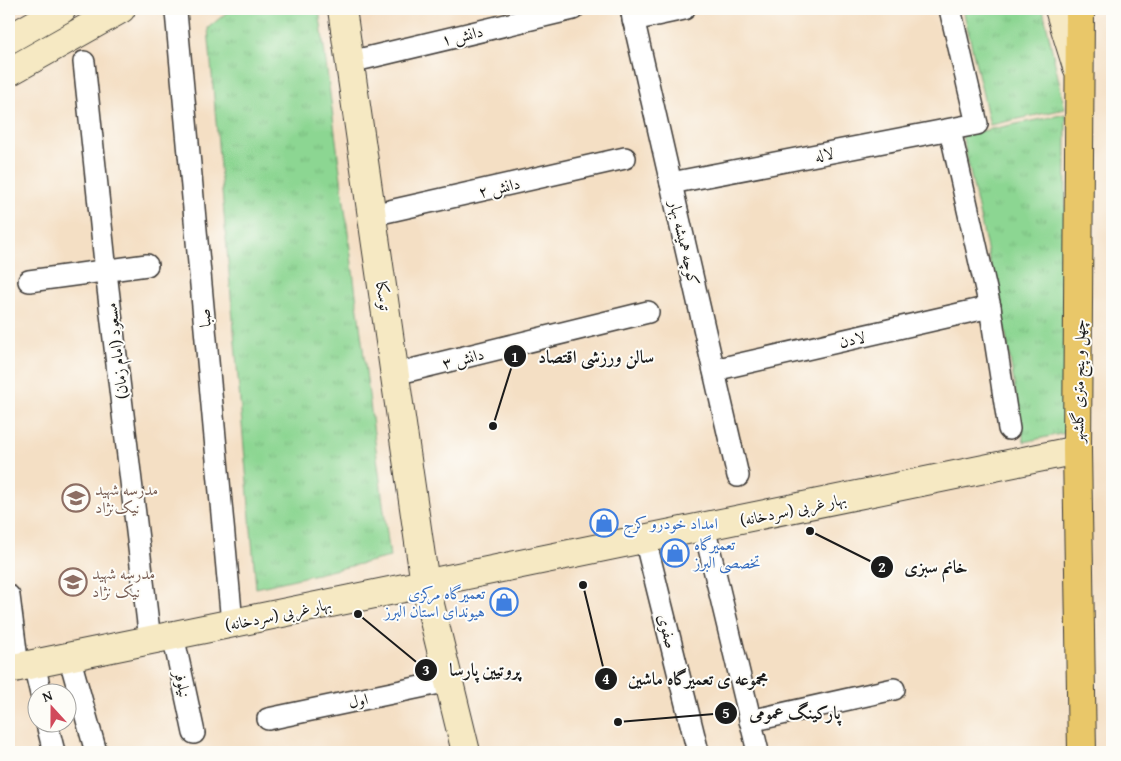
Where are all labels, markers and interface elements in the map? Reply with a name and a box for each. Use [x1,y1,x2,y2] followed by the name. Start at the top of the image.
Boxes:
[439,19,485,51] street label: دانش ۱
[812,140,836,168] street label: لاله
[476,171,522,203] street label: دانش ۲
[663,196,706,288] street label: کوچه همیشه بهار
[370,280,398,313] street label: توسکا
[98,301,137,401] street label: مسعود (امام زمان)
[191,308,217,328] street label: صبا
[1065,319,1094,445] street label: چهل و پنج متری گلشهر
[836,324,868,354] street label: لادن
[503,340,664,373] callout: سالن ورزشی اقتصاد
[440,341,486,375] street label: دانش ۳
[538,343,654,370] text: سالن ورزشی اقتصاد
[511,346,519,367] text: 1
[95,477,158,519] place label: مدرسه شهید نیک‌نژاد
[61,483,91,513] school or university icon: مدرسه شهید نیک‌نژاد
[738,486,848,532] street label: بهار غربی (سردخانه)
[589,508,619,538] shop icon: امداد خودرو کرج
[623,511,718,538] place label: امداد خودرو کرج
[692,532,761,574] place label: تعمیرگاه تخصصی البرز
[660,538,690,568] shop icon: تعمیرگاه تخصصی البرز
[869,551,978,584] callout: خانم سبزی
[904,553,968,583] text: خانم سبزی
[878,556,886,577] text: 2
[92,561,155,603] place label: مدرسه شهید نیک نژاد
[58,567,88,597] school or university icon: مدرسه شهید نیک نژاد
[382,581,486,623] place label: تعمیرگاه مرکزی هیوندای استان البرز
[489,587,519,617] shop icon: تعمیرگاه مرکزی هیوندای استان البرز
[223,591,333,637] street label: بهار غربی (سردخانه)
[652,611,684,651] street label: صفوی
[414,653,530,686] callout: پروتیین پارسا
[449,656,522,683] text: پروتیین پارسا
[422,659,430,680] text: 3
[593,663,778,696] callout: مجموعه ی تعمیرگاه ماشین
[628,665,768,692] text: مجموعه ی تعمیرگاه ماشین
[168,667,197,699] street label: نیلوفر
[602,668,610,689] text: 4
[28,684,78,734] north arrow
[39,685,56,707] text: N
[346,686,370,714] street label: اول
[714,696,850,729] callout: پارکینگ عمومی
[748,699,842,726] text: پارکینگ عمومی
[722,702,730,723] text: 5

